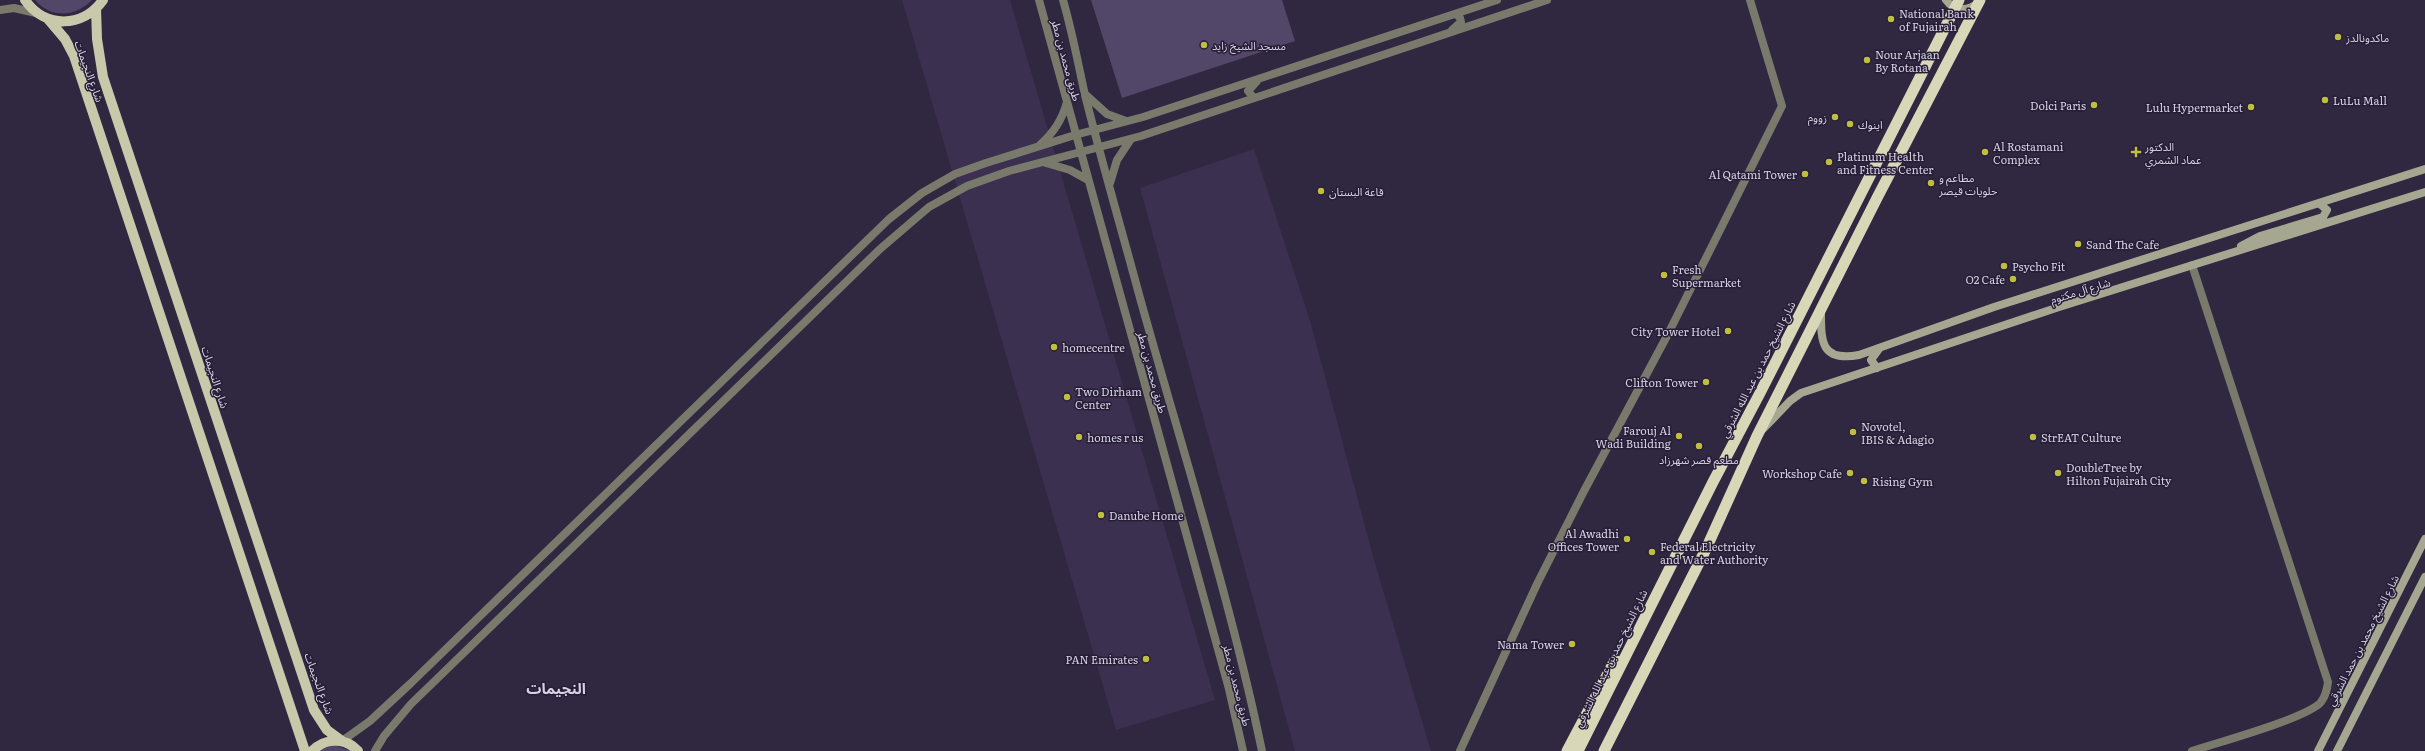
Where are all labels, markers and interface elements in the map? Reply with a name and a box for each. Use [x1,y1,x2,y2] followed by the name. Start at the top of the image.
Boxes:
[1899,5,1974,34] place label: National Bank of Fujairah
[1886,14,1896,24] marker: National Bank of Fujairah
[1048,16,1086,103] street label: طريق محمد بن مطر
[2345,29,2389,45] place label: ماكدونالدز
[2333,32,2343,42] marker: ماكدونالدز
[1212,37,1286,54] place label: مسجد الشيخ زايد
[71,38,109,105] street label: شارع النجيمات
[1199,40,1209,50] marker: مسجد الشيخ زايد
[1875,46,1940,75] place label: Nour Arjaan By Rotana
[1862,55,1872,65] marker: Nour Arjaan By Rotana
[2333,92,2387,108] place label: LuLu Mall
[2320,95,2330,105] marker: LuLu Mall
[2030,97,2086,113] place label: Dolci Paris
[2146,99,2244,115] place label: Lulu Hypermarket
[2089,100,2099,110] marker: Dolci Paris
[2246,102,2256,112] marker: Lulu Hypermarket
[1808,109,1827,126] place label: زووم
[1830,112,1840,122] marker: زووم
[1858,116,1883,132] place label: اينوك
[1845,119,1855,129] marker: اينوك
[1993,138,2064,167] place label: Al Rostamani Complex
[2144,138,2202,170] place label: الدكتور عماد الشمري
[2130,146,2142,158] marker: الدكتور عماد الشمري
[1980,147,1990,157] marker: Al Rostamani Complex
[1837,148,1934,177] place label: Platinum Health and Fitness Center
[1824,157,1834,167] marker: Platinum Health and Fitness Center
[1709,166,1798,182] place label: Al Qatami Tower
[1800,169,1810,179] marker: Al Qatami Tower
[1938,169,1998,198] place label: مطاعم و حلويات قيصر
[1926,178,1936,188] marker: مطاعم و حلويات قيصر
[1329,183,1384,199] place label: قاعة البستان
[1316,186,1326,196] marker: قاعة البستان
[2086,236,2160,252] place label: Sand The Cafe
[2073,239,2083,249] marker: Sand The Cafe
[2012,258,2066,274] place label: Psycho Fit
[1672,261,1742,290] place label: Fresh Supermarket
[1999,261,2009,271] marker: Psycho Fit
[1659,270,1669,280] marker: Fresh Supermarket
[1965,271,2005,287] place label: O2 Cafe
[2048,273,2113,308] street label: شارع آل مكتوم
[2008,274,2018,284] marker: O2 Cafe
[1715,298,1801,441] street label: شارع الشيخ حمد بن عبد الله الشرقي
[1631,323,1720,339] place label: City Tower Hotel
[1723,326,1733,336] marker: City Tower Hotel
[1134,328,1172,415] street label: طريق محمد بن مطر
[1062,339,1125,355] place label: homecentre
[1049,342,1059,352] marker: homecentre
[197,344,234,411] street label: شارع النجيمات
[1625,374,1699,390] place label: Clifton Tower
[1701,377,1711,387] marker: Clifton Tower
[1075,383,1142,412] place label: Two Dirham Center
[1062,392,1072,402] marker: Two Dirham Center
[1861,418,1934,447] place label: Novotel, IBIS & Adagio
[1595,422,1672,451] place label: Farouj Al Wadi Building
[1848,427,1858,437] marker: Novotel, IBIS & Adagio
[1087,429,1143,445] place label: homes r us
[2041,429,2122,445] place label: StrEAT Culture
[1674,431,1684,441] marker: Farouj Al Wadi Building
[1074,432,1084,442] marker: homes r us
[2028,432,2038,442] marker: StrEAT Culture
[1694,441,1704,451] marker: مطعم قصر شهرزاد
[1659,451,1739,469] place label: مطعم قصر شهرزاد
[2066,459,2172,488] place label: DoubleTree by Hilton Fujairah City
[1762,465,1842,481] place label: Workshop Cafe
[1845,468,1855,478] marker: Workshop Cafe
[2053,468,2063,478] marker: DoubleTree by Hilton Fujairah City
[1872,473,1933,489] place label: Rising Gym
[1859,476,1869,486] marker: Rising Gym
[1109,507,1184,523] place label: Danube Home
[1096,510,1106,520] marker: Danube Home
[1548,525,1620,554] place label: Al Awadhi Offices Tower
[1622,534,1632,544] marker: Al Awadhi Offices Tower
[1660,538,1769,567] place label: Federal Electricity and Water Authority
[1647,547,1657,557] marker: Federal Electricity and Water Authority
[2322,571,2404,709] street label: شارع الشيخ محمد بن حمد الشرقي
[1570,586,1653,731] street label: شارع الشيخ حمد بن عبد الله الشرقي
[1497,636,1565,652] place label: Nama Tower
[1567,639,1577,649] marker: Nama Tower
[1220,641,1256,728] street label: طريق محمد بن مطر
[301,650,339,717] street label: شارع النجيمات
[1066,651,1138,667] place label: PAN Emirates
[1141,654,1151,664] marker: PAN Emirates
[526,676,586,699] district label: النجيمات

